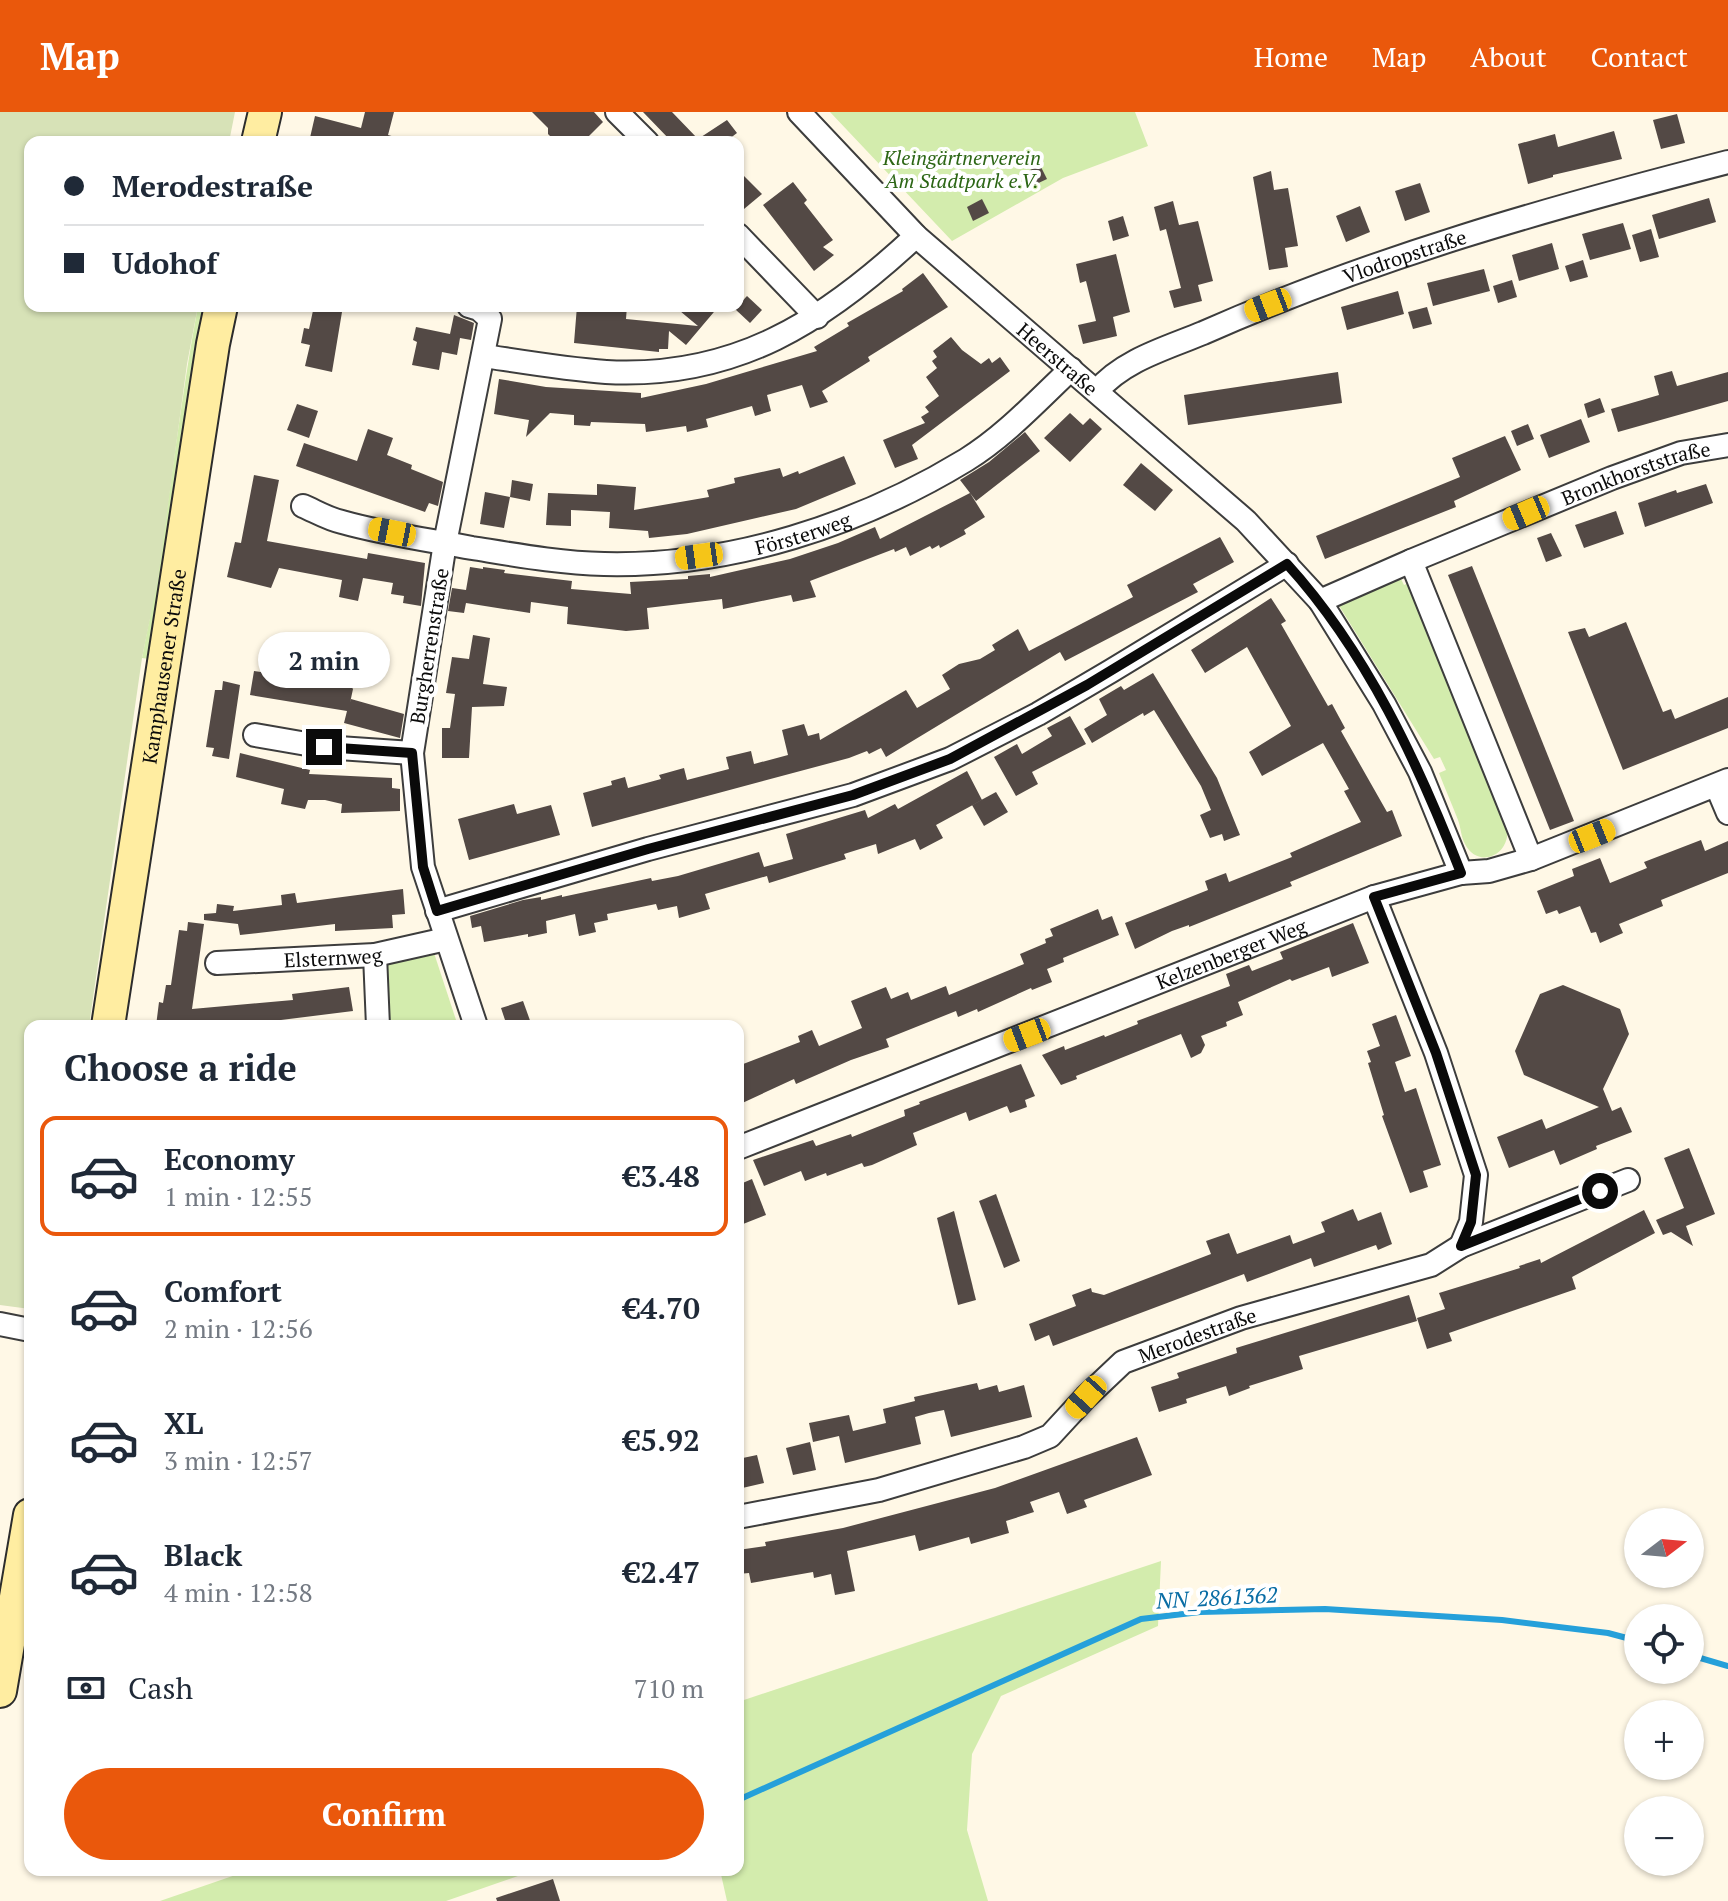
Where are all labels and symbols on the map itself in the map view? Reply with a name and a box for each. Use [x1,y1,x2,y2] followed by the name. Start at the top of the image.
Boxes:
[882,144,1041,194] park label: Kleingärtnerverein Am Stadtpark e.V.
[1339,223,1470,289] street label: Vlodropstraße
[1241,285,1295,325] car
[1012,316,1104,401] street label: Heerstraße
[1557,435,1712,511] street label: Bronkhorststraße
[1499,493,1553,533] car
[752,505,855,561] street label: Försterweg
[366,516,418,548] car
[674,541,724,571] car
[403,566,455,726] street label: Burgherrenstraße
[135,567,192,766] street label: Kamphausener Straße
[258,631,390,687] callout: 2 min
[306,729,342,765] route end
[1565,816,1619,856] car
[1152,911,1310,995] street label: Kelzenberger Weg
[283,940,385,973] street label: Elsternweg
[1000,1015,1054,1055] car
[1582,1173,1618,1209] route start
[1134,1301,1259,1369] street label: Merodestraße
[1061,1371,1111,1423] car
[1624,1508,1704,1588] north arrow
[1155,1579,1279,1615] water label: NN_2861362

